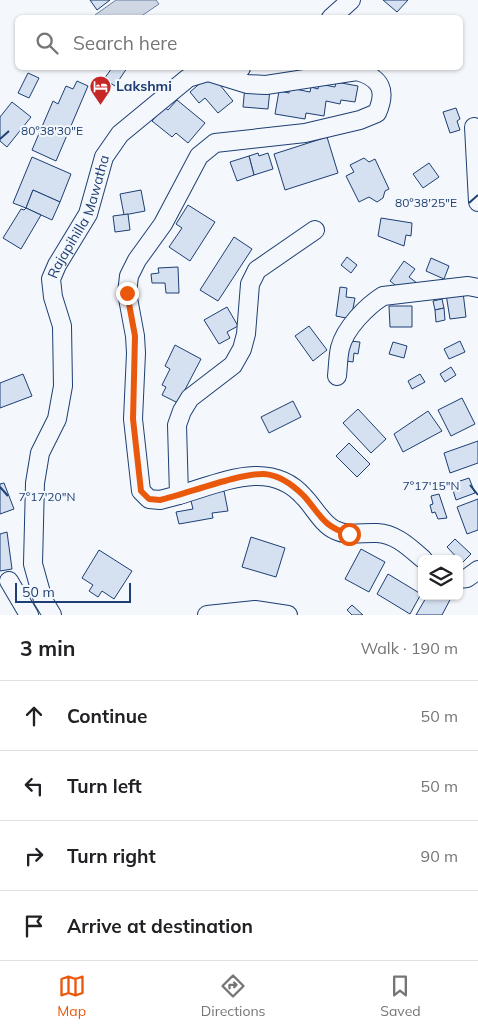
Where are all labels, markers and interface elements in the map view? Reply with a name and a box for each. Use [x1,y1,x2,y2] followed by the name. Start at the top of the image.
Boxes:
[15,15,463,70] search box
[33,29,61,57] icon: search
[73,31,177,55] text: Search here
[88,74,112,105] hotel icon: Lakshmi
[116,77,172,95] place label: Lakshmi
[21,123,83,138] text: 80°38'30"E
[43,153,113,281] street label: Rajapihilla Mawatha
[395,195,457,210] text: 80°38'25"E
[116,282,139,305] route end
[403,478,459,493] text: 7°17'15"N
[19,489,75,504] text: 7°17'20"N
[338,523,361,546] route start
[418,555,463,600] map controls
[418,555,463,600] button: layers
[15,580,131,603] scale bar
[22,583,55,601] text: 50 m
[20,635,75,661] text: 3 min
[360,638,458,658] text: Walk · 190 m
[20,702,48,730] icon: ahead
[67,704,147,728] text: Continue
[421,706,458,726] text: 50 m
[20,772,48,800] icon: left
[67,774,142,798] text: Turn left
[421,776,458,796] text: 50 m
[20,842,48,870] icon: right
[67,844,156,868] text: Turn right
[421,846,458,866] text: 90 m
[20,912,48,940] icon: arrive
[67,914,253,938] text: Arrive at destination
[57,972,86,1020] tab: Map
[201,972,266,1020] tab: Directions
[380,972,421,1020] tab: Saved

